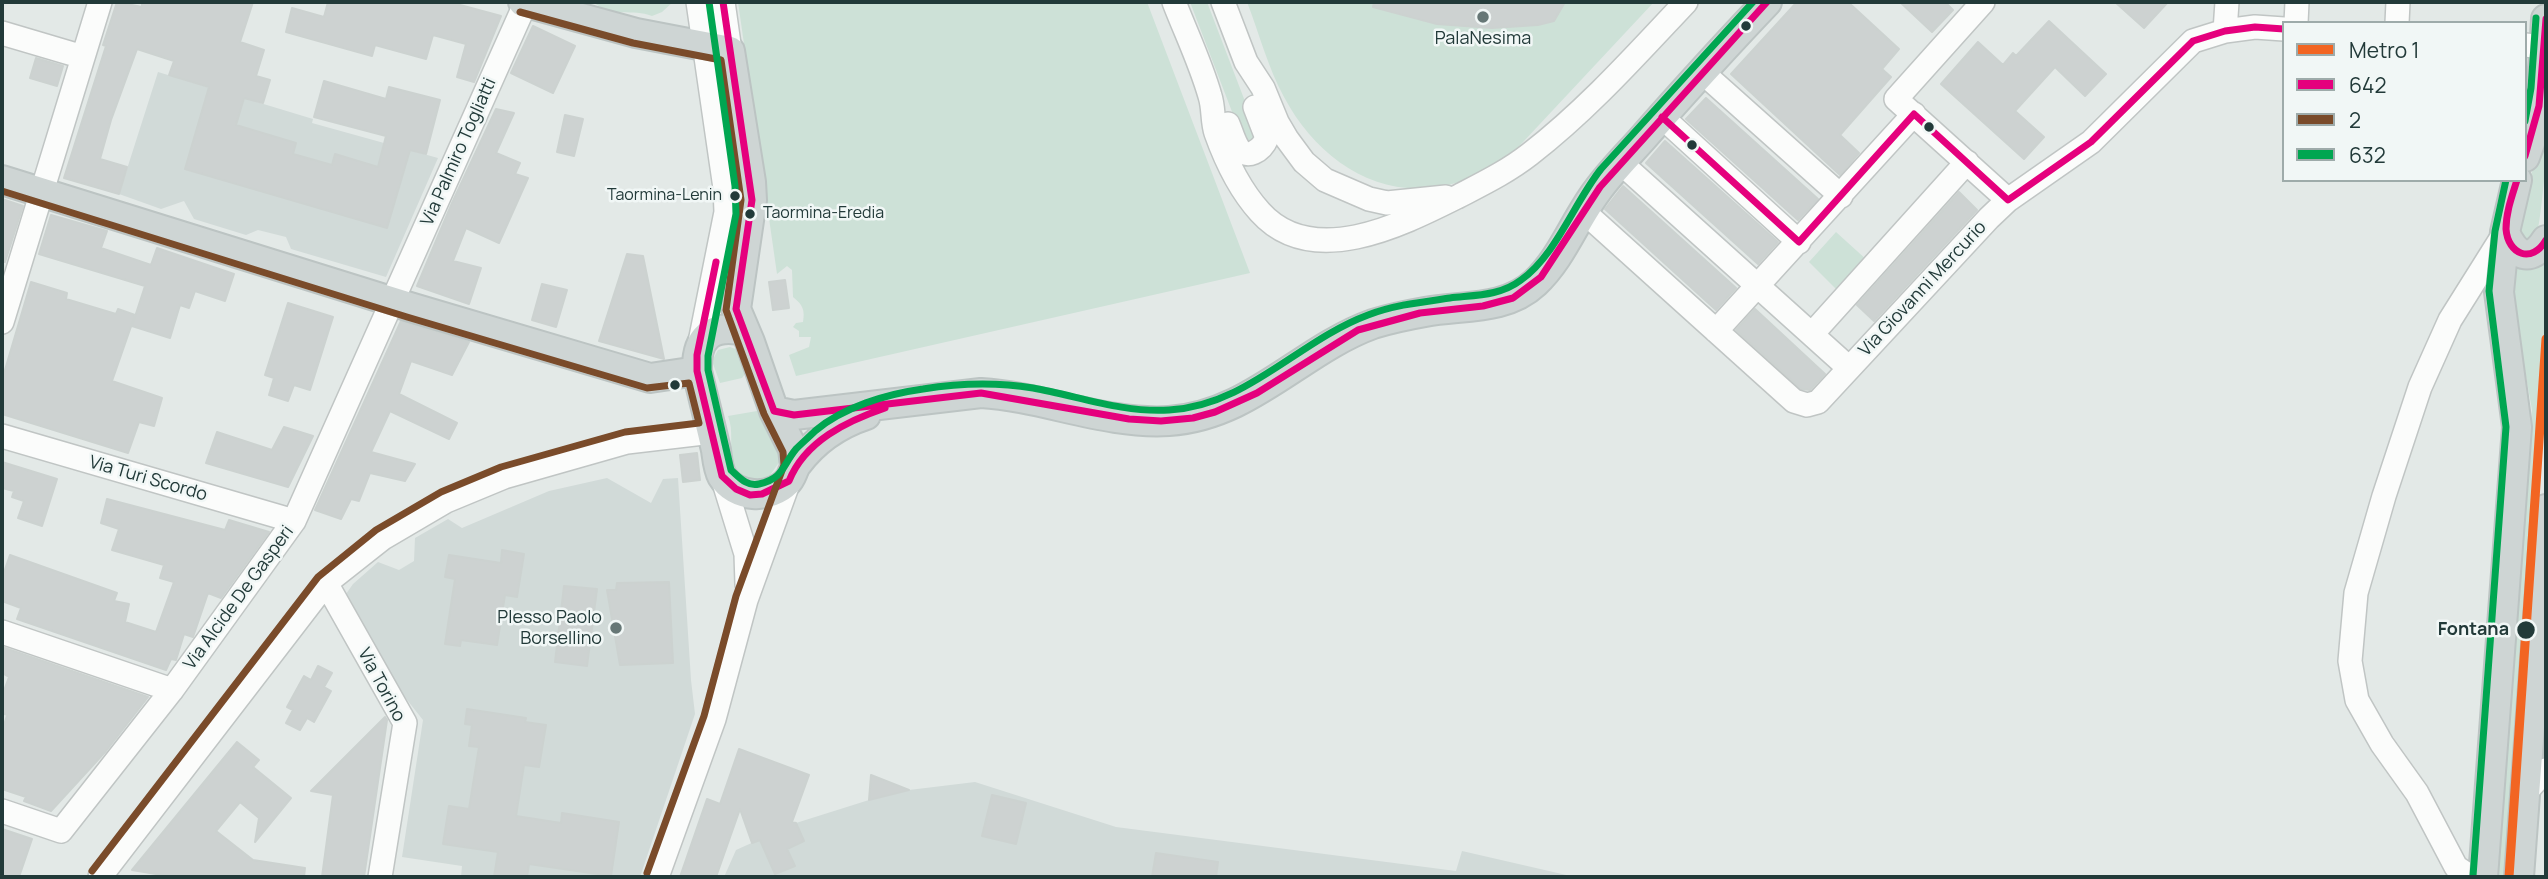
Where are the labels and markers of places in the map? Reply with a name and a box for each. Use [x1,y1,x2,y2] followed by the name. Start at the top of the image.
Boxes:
[1475,9,1491,25] marker: PalaNesima
[1739,19,1753,33] unlabelled marker
[1435,28,1531,50] place label: PalaNesima
[1922,120,1936,134] unlabelled marker
[1685,138,1699,152] unlabelled marker
[607,186,722,206] place label: Taormina-Lenin
[728,189,742,203] marker: Taormina-Lenin
[763,204,884,224] place label: Taormina-Eredia
[743,207,757,221] marker: Taormina-Eredia
[668,378,682,392] unlabelled marker
[497,607,602,650] place label: Plesso Paolo Borsellino
[2438,619,2509,641] place label: Fontana
[2515,619,2537,641] marker: Fontana
[608,620,624,636] marker: Plesso Paolo Borsellino

